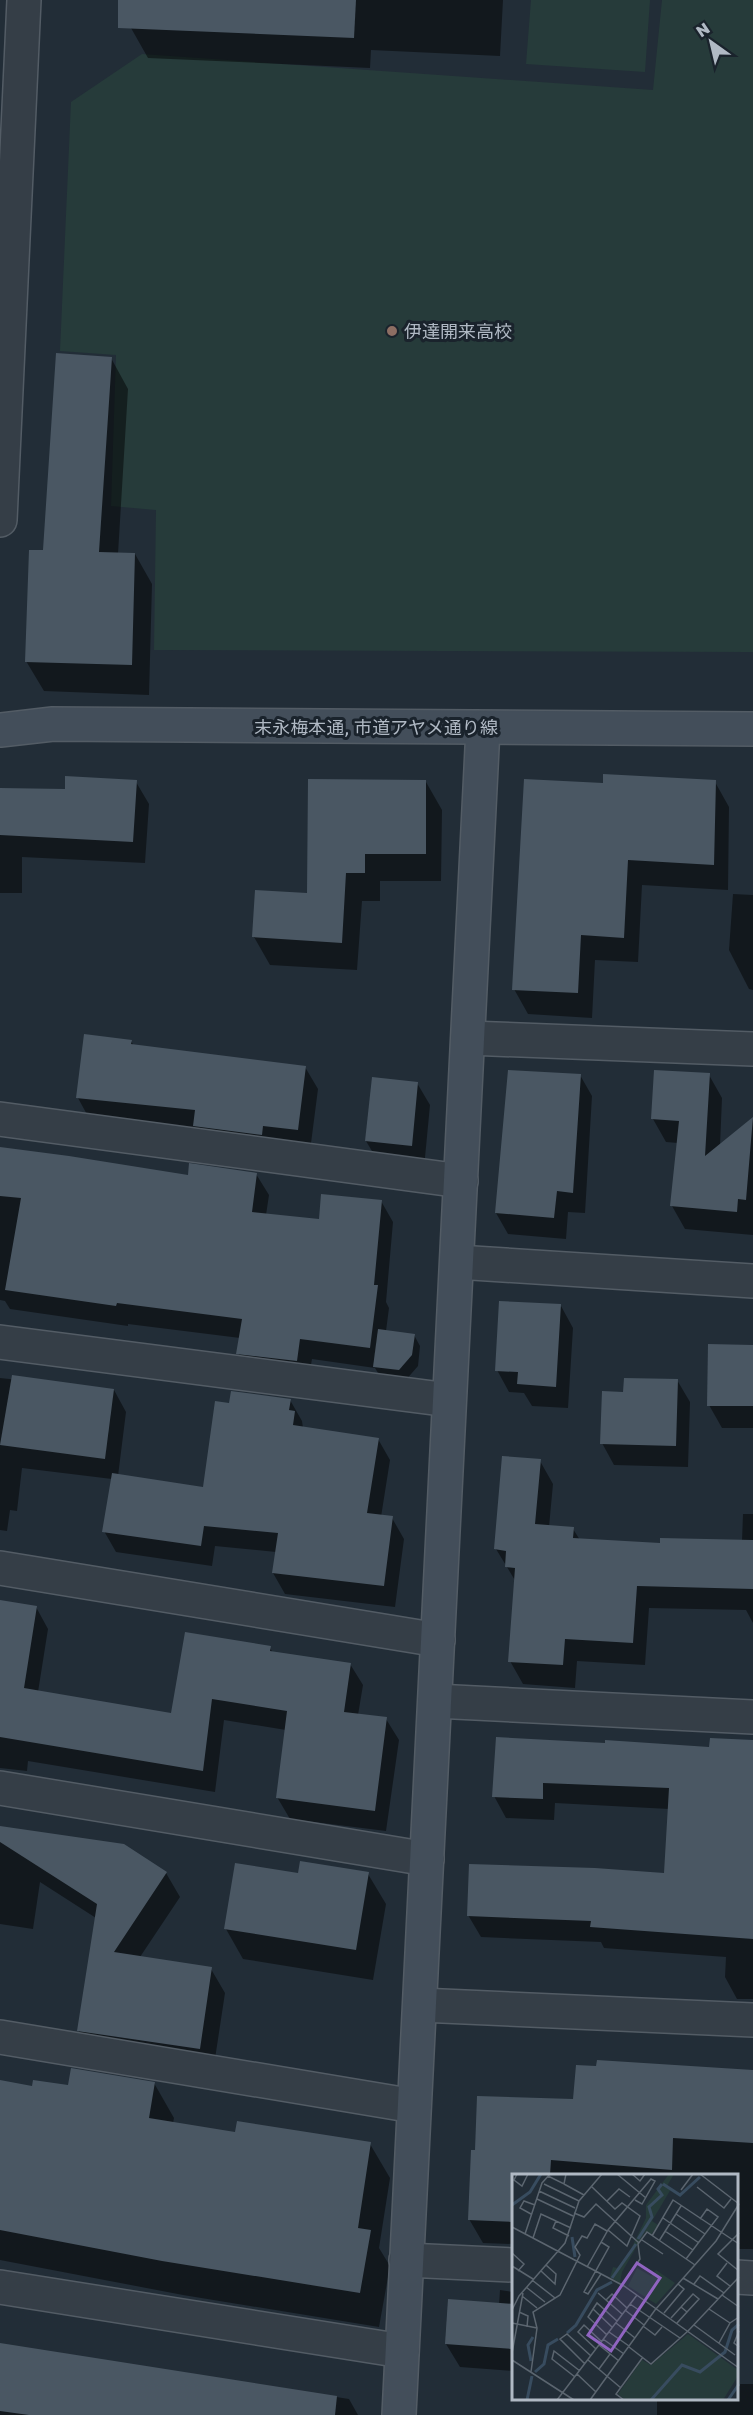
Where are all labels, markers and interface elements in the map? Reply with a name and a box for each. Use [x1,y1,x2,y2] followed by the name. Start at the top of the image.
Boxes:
[681,12,741,72] north arrow
[692,18,713,41] text: N
[404,320,512,342] place label: 伊達開来高校
[385,324,399,338] marker: 伊達開来高校
[254,716,498,738] street label: 末永梅本通, 市道アヤメ通り線
[512,2174,738,2400] inset map

